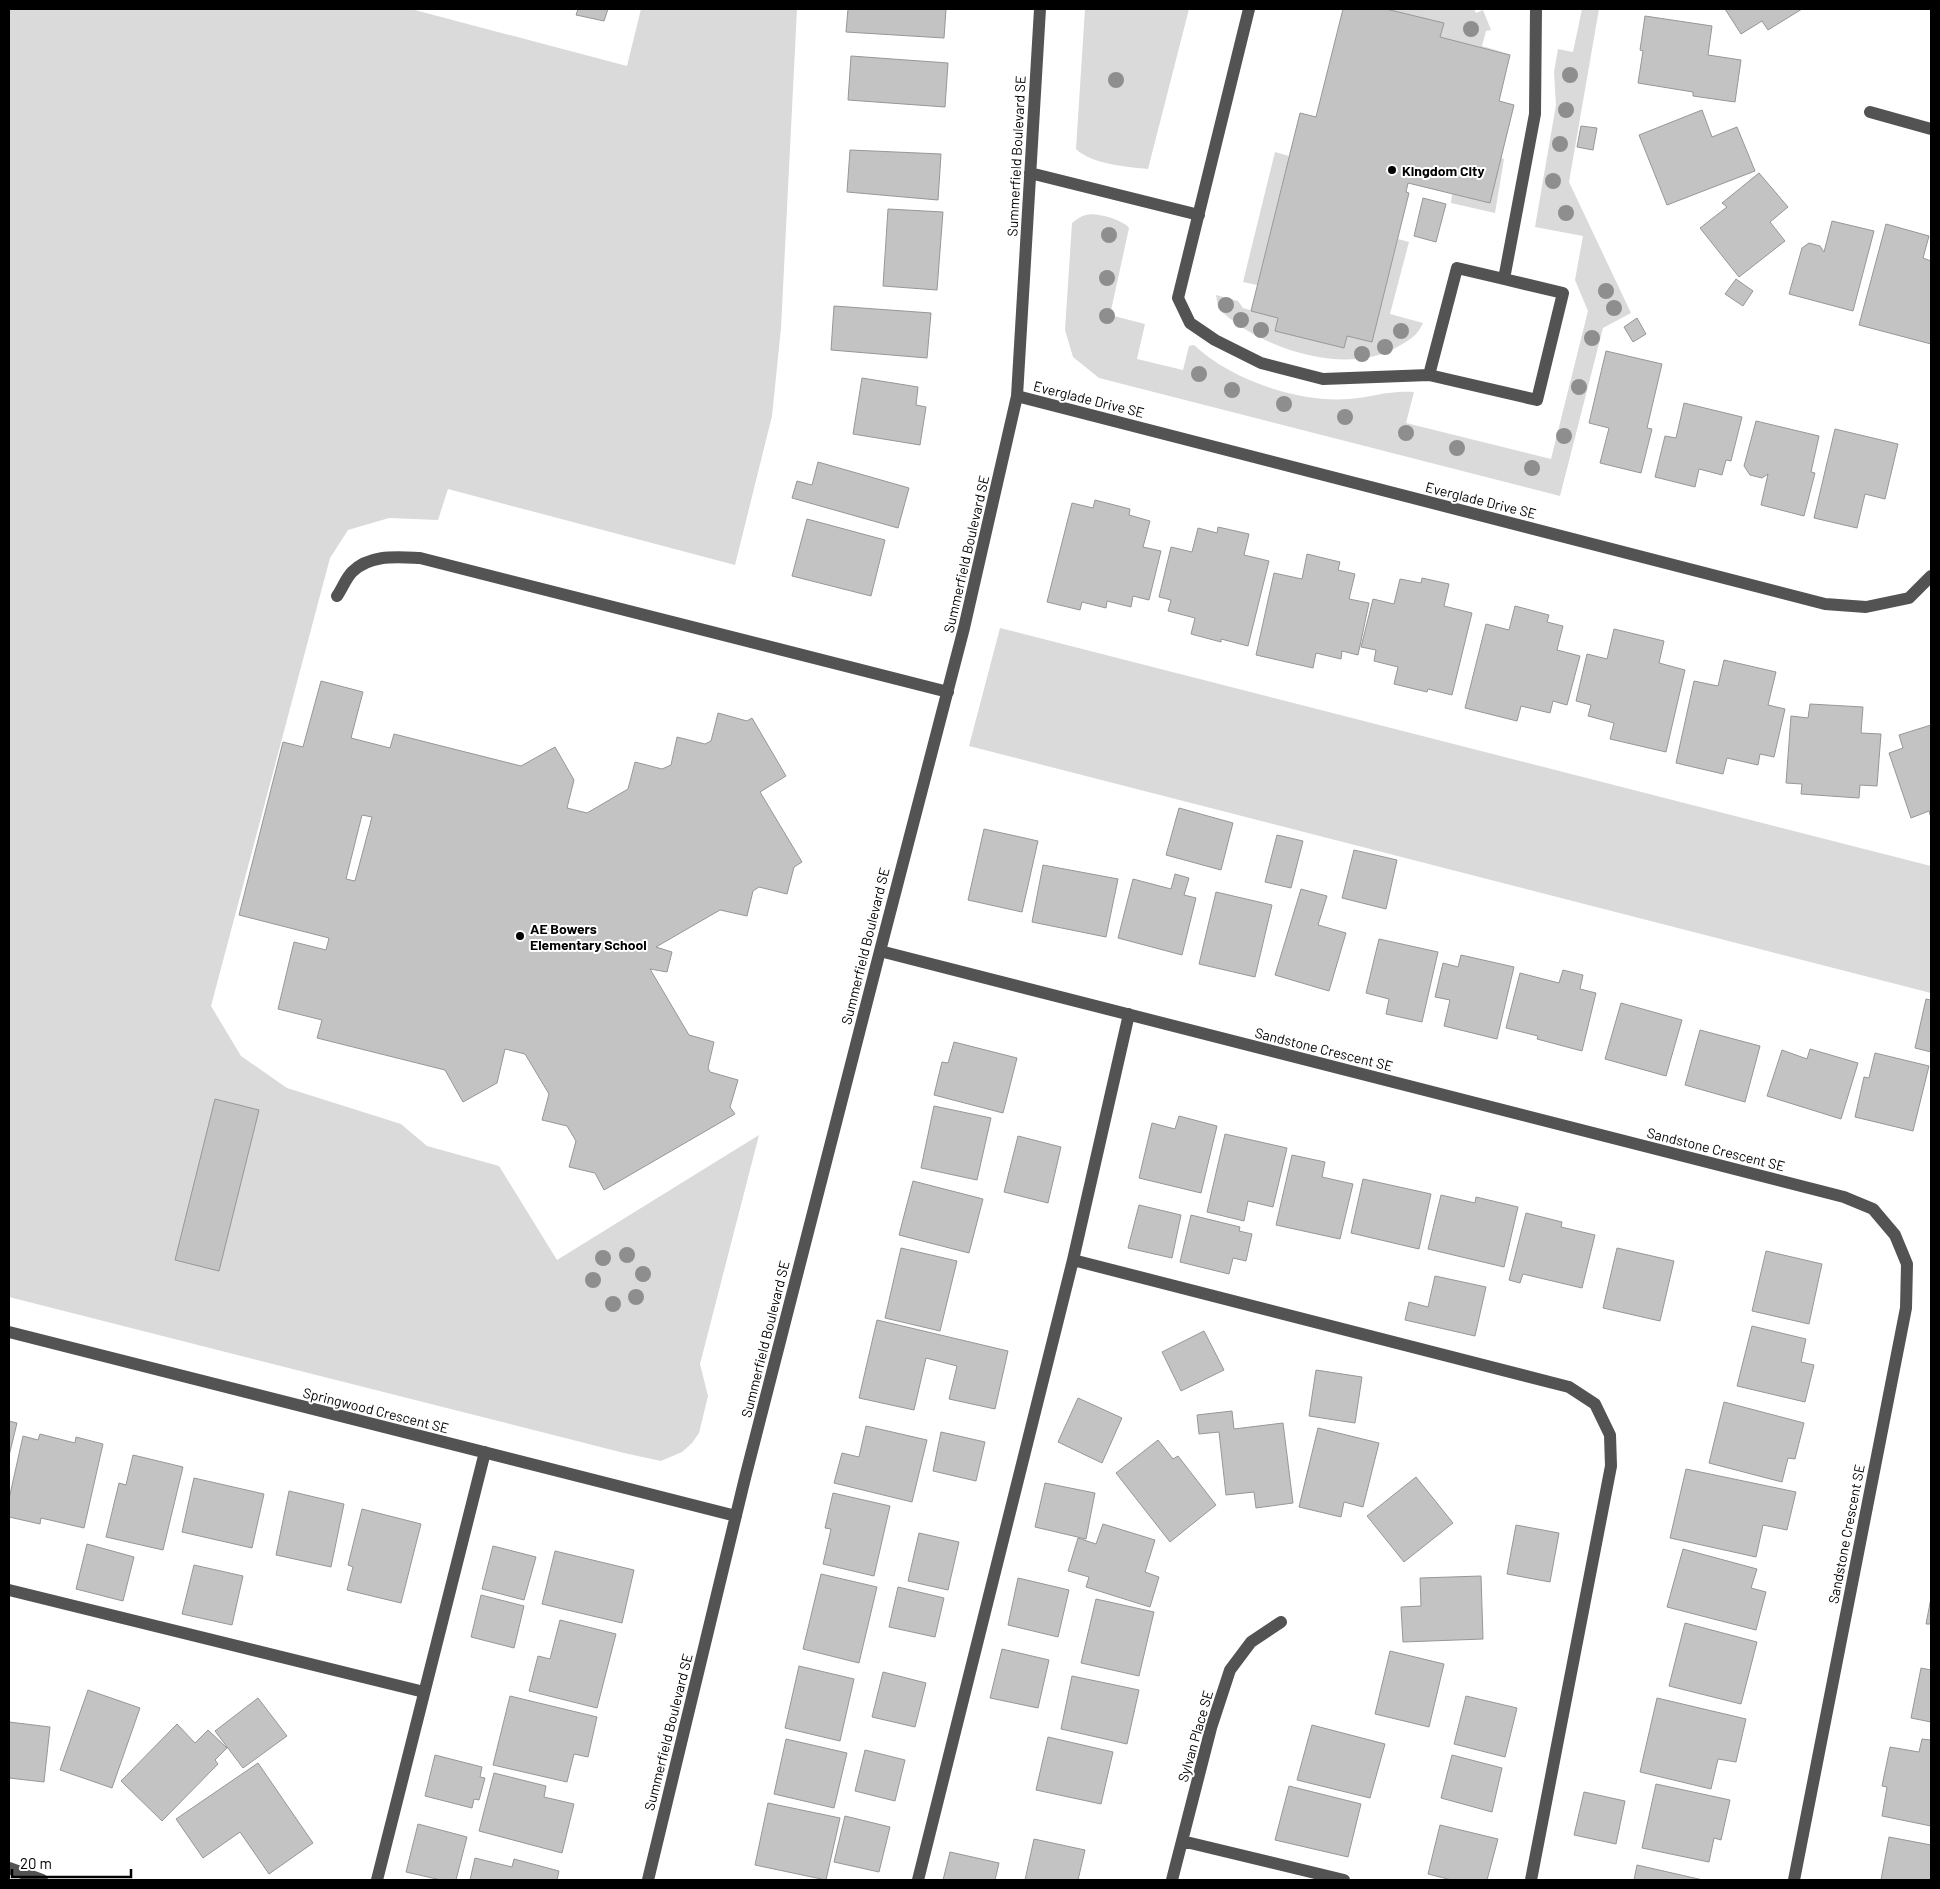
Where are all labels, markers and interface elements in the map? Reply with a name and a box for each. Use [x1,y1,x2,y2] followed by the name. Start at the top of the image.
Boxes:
[1003,75,1029,237] street label: Summerfield Boulevard SE
[1402,162,1484,179] place label: Kingdom City
[1386,164,1398,176] marker: Kingdom City
[1032,377,1146,421] street label: Everglade Drive SE
[940,474,992,634] street label: Summerfield Boulevard SE
[1424,478,1538,522] street label: Everglade Drive SE
[837,866,893,1026] street label: Summerfield Boulevard SE
[530,920,647,953] place label: AE Bowers Elementary School
[514,930,526,942] marker: AE Bowers Elementary School
[1253,1024,1395,1074] street label: Sandstone Crescent SE
[1645,1124,1787,1174] street label: Sandstone Crescent SE
[737,1259,793,1419] street label: Summerfield Boulevard SE
[301,1384,451,1436] street label: Springwood Crescent SE
[1824,1463,1868,1605] street label: Sandstone Crescent SE
[640,1652,696,1812] street label: Summerfield Boulevard SE
[1174,1688,1216,1784] street label: Sylvan Place SE
[12,1846,131,1878] scale bar
[20,1854,52,1872] text: 20 m

